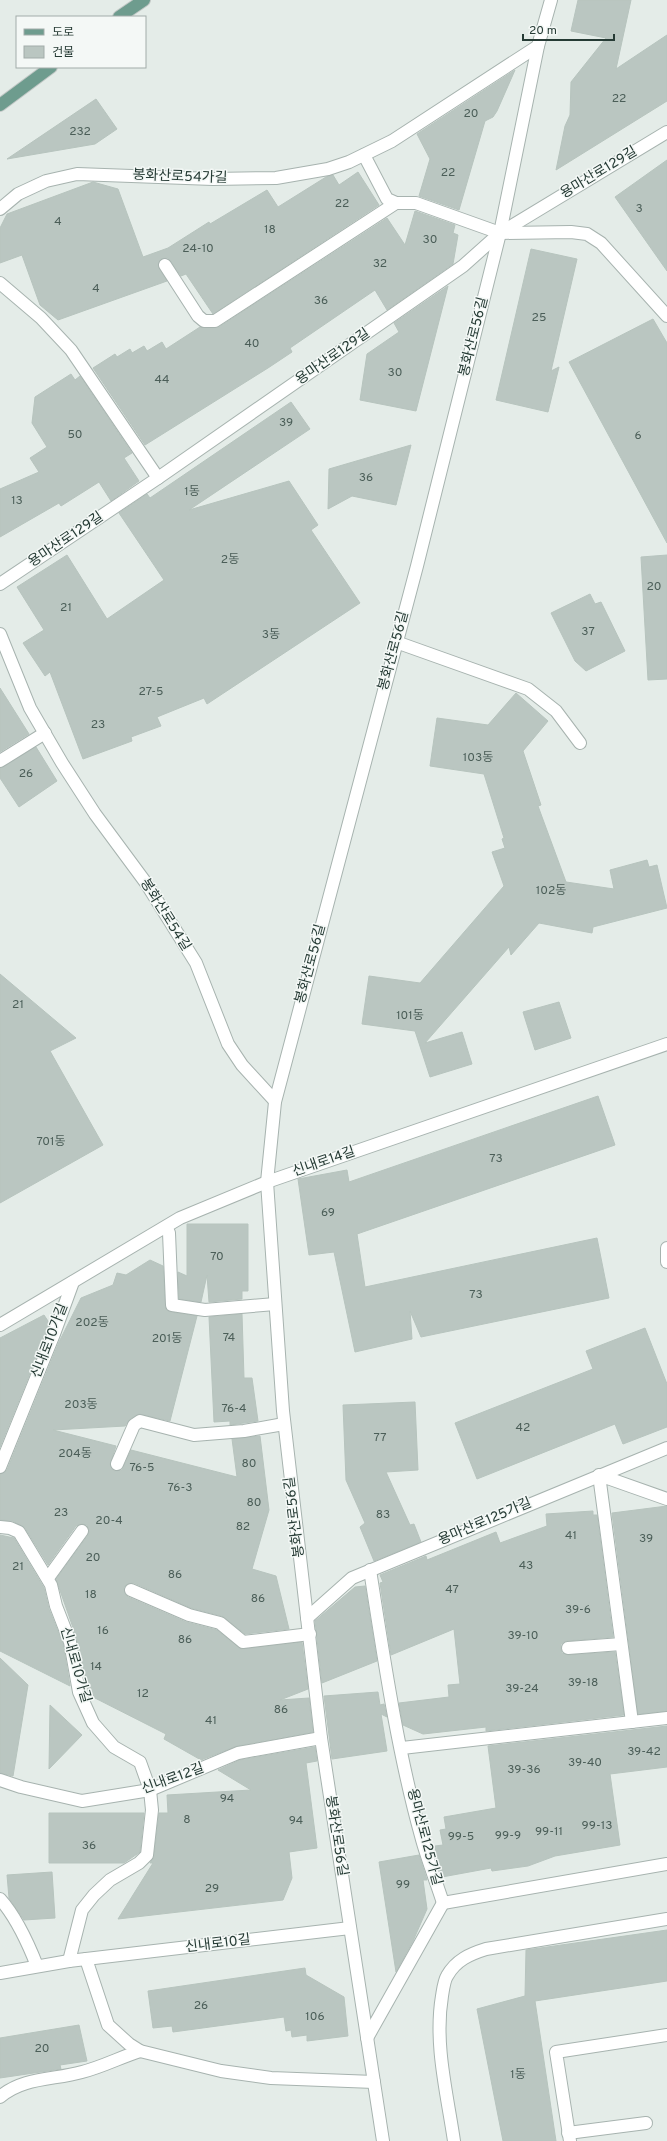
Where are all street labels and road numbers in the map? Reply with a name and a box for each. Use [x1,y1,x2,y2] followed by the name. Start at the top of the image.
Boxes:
[558,143,640,203] street label: 용마산로129길
[132,167,228,187] street label: 봉화산로54가길
[456,295,492,379] street label: 봉화산로56길
[293,325,373,389] street label: 용마산로129길
[25,509,107,571] street label: 용마산로129길
[375,609,413,693] street label: 봉화산로56길
[136,876,194,954] street label: 봉화산로54길
[292,922,330,1006] street label: 봉화산로56길
[290,1143,358,1181] street label: 신내로14길
[28,1301,72,1381] street label: 신내로10가길
[282,1476,308,1558] street label: 봉화산로56길
[436,1495,534,1549] street label: 용마산로125가길
[56,1625,94,1705] street label: 신내로10가길
[139,1760,207,1798] street label: 신내로12길
[403,1787,445,1887] street label: 용마산로125가길
[321,1794,351,1878] street label: 봉화산로56길
[184,1932,252,1956] street label: 신내로10길

